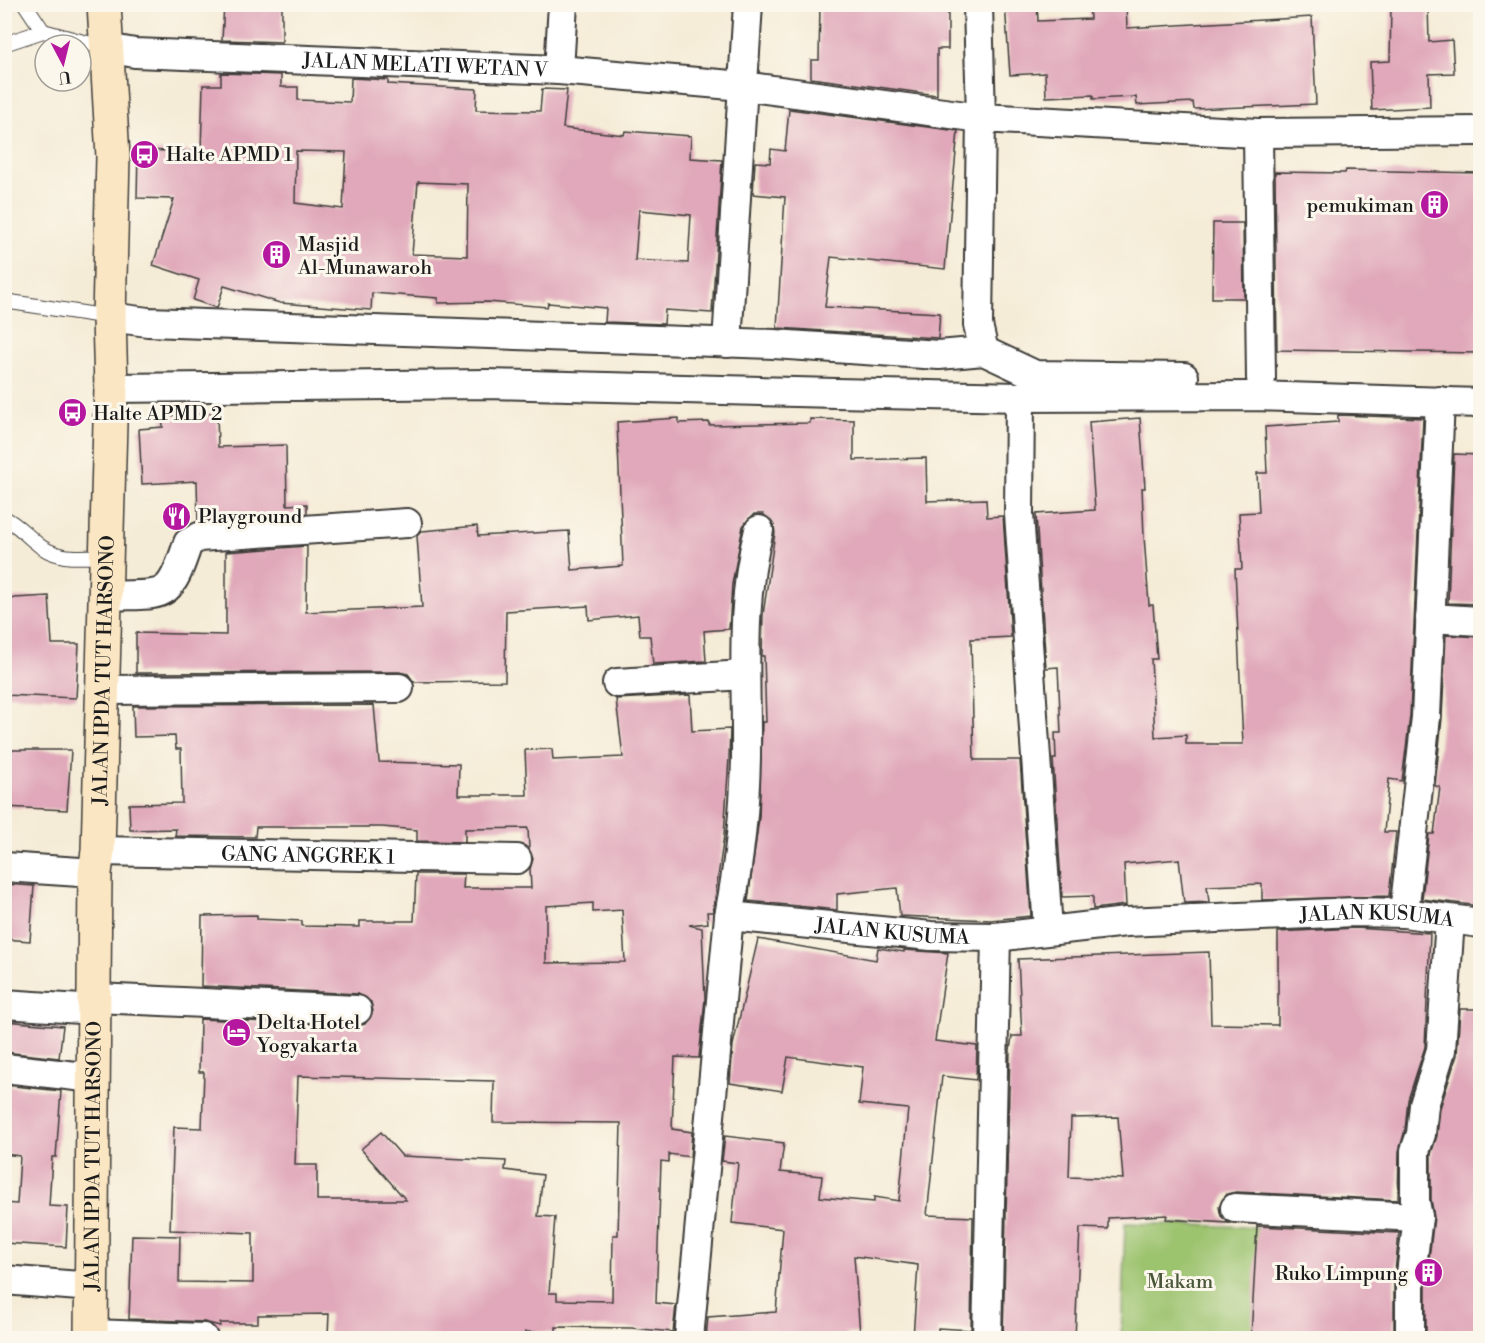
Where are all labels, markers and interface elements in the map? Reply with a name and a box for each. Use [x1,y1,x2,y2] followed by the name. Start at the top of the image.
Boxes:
[33,33,93,93] north arrow
[301,49,549,84] street label: JALAN MELATI WETAN V
[57,66,72,88] text: U
[129,138,161,170] bus stop icon: Halte APMD 1
[166,143,293,168] place label: Halte APMD 1
[1419,189,1451,221] building icon: pemukiman
[1307,194,1414,219] place label: pemukiman
[297,233,432,281] place label: Masjid Al-Munawaroh
[261,239,293,271] building icon: Masjid Al-Munawaroh
[56,397,88,429] bus stop icon: Halte APMD 2
[93,402,222,427] place label: Halte APMD 2
[161,500,193,532] restaurant icon: Playground
[198,505,303,530] place label: Playground
[88,535,121,807] street label: JALAN IPDA TUT HARSONO
[221,842,395,871] street label: GANG ANGGREK 1
[1298,901,1457,934] street label: JALAN KUSUMA
[813,913,971,951] street label: JALAN KUSUMA
[256,1011,360,1059] place label: Delta Hotel Yogyakarta
[220,1017,252,1049] hotel icon: Delta Hotel Yogyakarta
[80,1021,108,1292] street label: JALAN IPDA TUT HARSONO
[1413,1257,1445,1289] building icon: Ruko Limpung
[1275,1262,1409,1287] place label: Ruko Limpung
[1147,1270,1214,1295] park label: Makam

